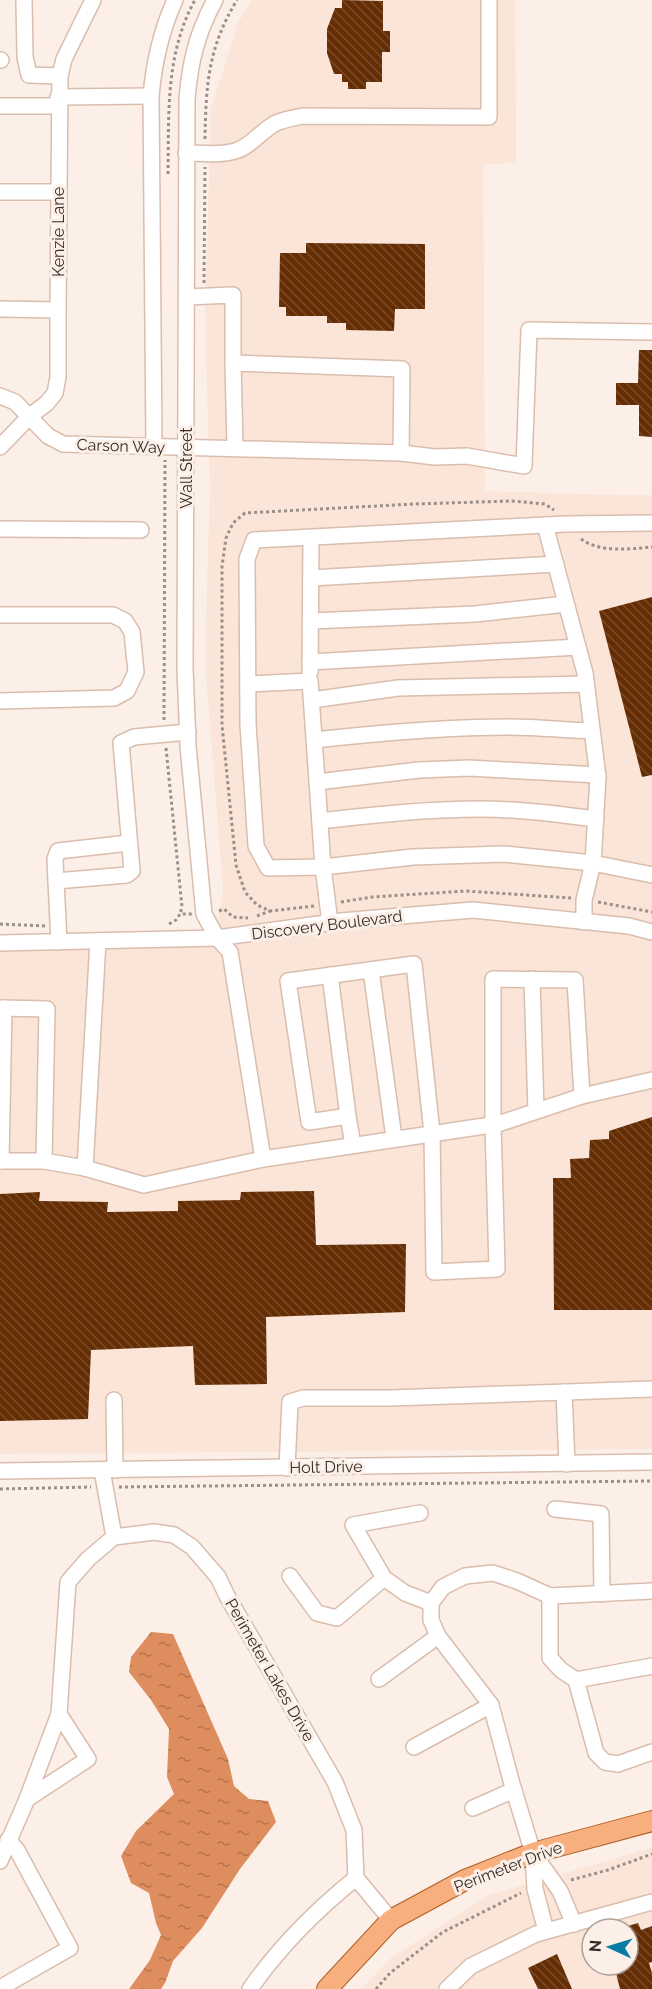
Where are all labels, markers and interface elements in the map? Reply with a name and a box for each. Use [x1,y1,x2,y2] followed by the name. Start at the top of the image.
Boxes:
[49,187,68,277] street label: Kenzie Lane
[177,427,196,509] street label: Wall Street
[76,435,166,457] street label: Carson Way
[251,906,404,944] street label: Discovery Boulevard
[289,1457,363,1477] street label: Holt Drive
[221,1595,319,1745] street label: Perimeter Lakes Drive
[451,1838,565,1896] street label: Perimeter Drive
[580,1917,640,1977] north arrow
[586,1939,605,1953] text: N

